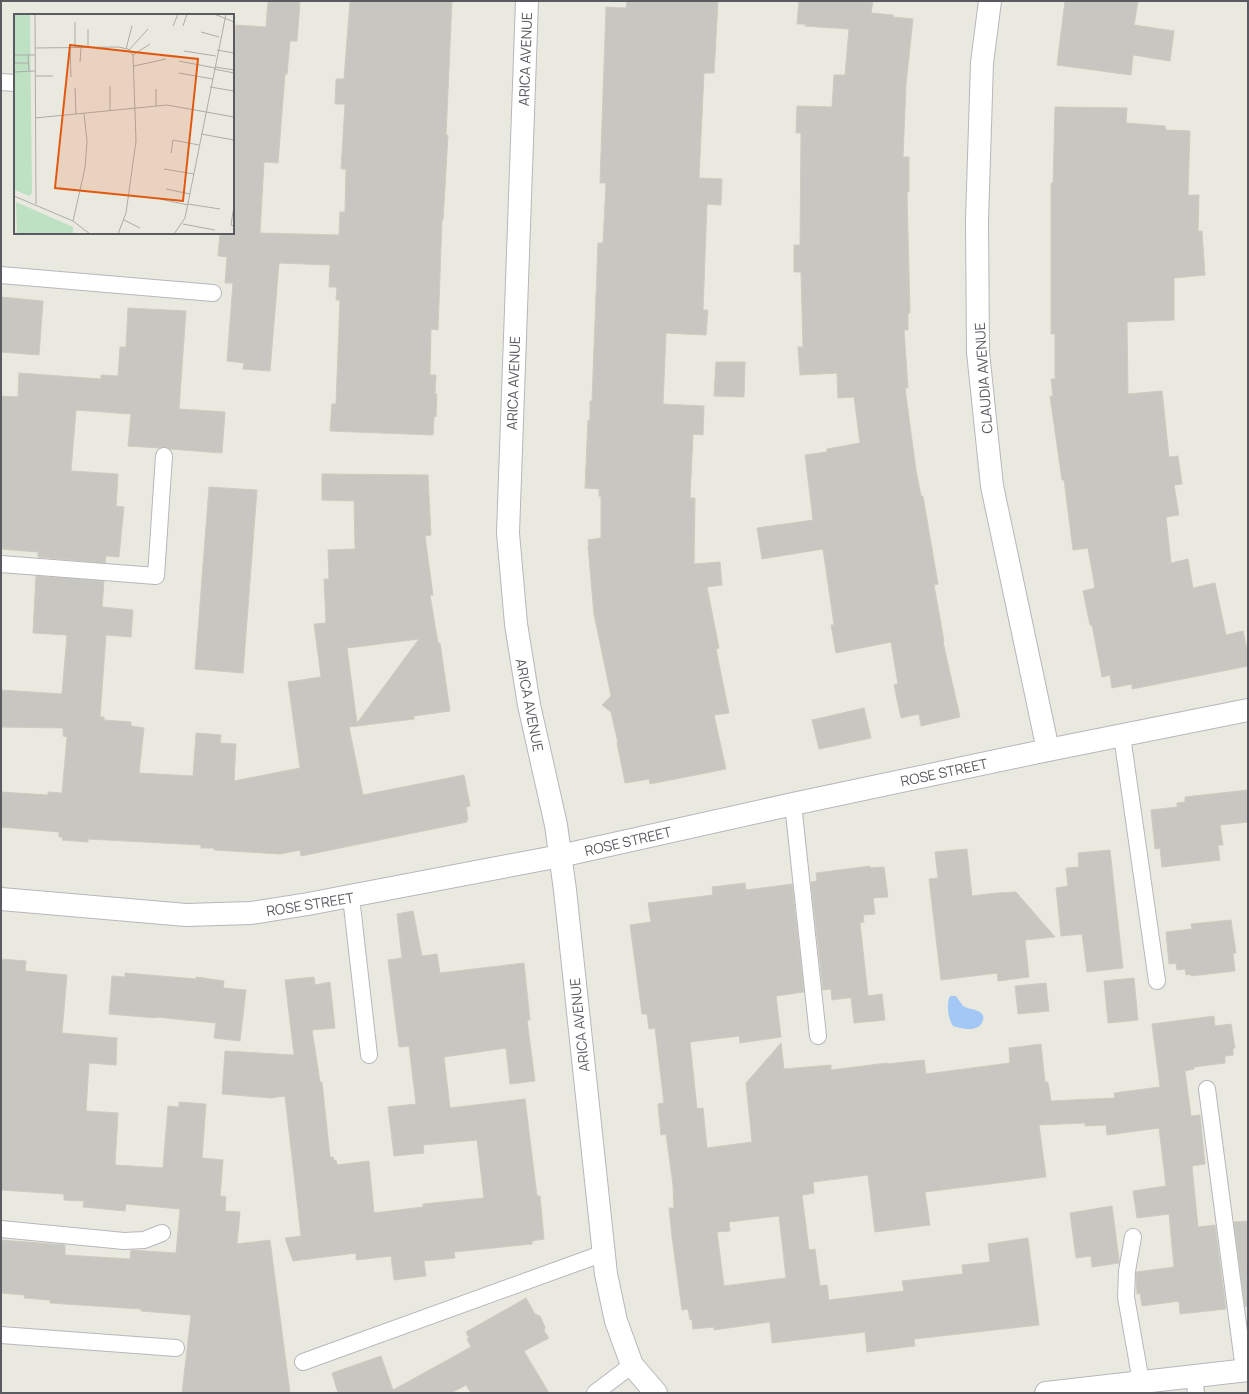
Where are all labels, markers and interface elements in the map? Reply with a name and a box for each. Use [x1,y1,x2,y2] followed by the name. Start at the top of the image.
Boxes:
[514,12,536,106] street label: ARICA AVENUE
[14,14,234,234] inset map
[970,322,996,434] street label: CLAUDIA AVENUE
[502,336,524,430] street label: ARICA AVENUE
[512,657,548,753] street label: ARICA AVENUE
[899,753,990,790] street label: ROSE STREET
[583,822,674,860] street label: ROSE STREET
[265,888,356,920] street label: ROSE STREET
[565,977,593,1073] street label: ARICA AVENUE

